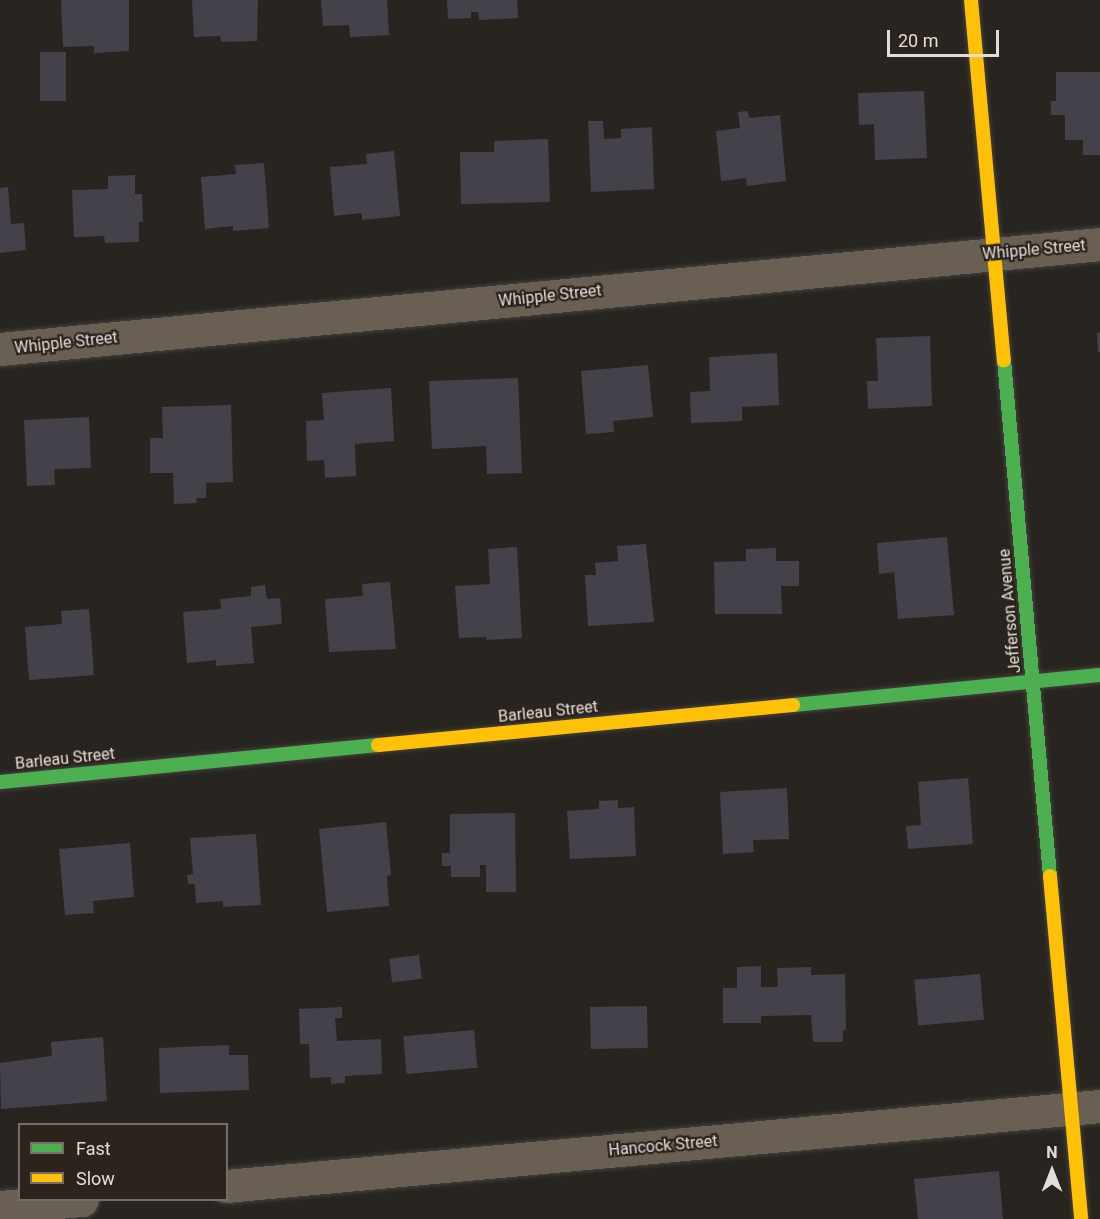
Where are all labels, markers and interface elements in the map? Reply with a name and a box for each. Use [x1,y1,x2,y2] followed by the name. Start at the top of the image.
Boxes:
[890,18,1002,56] scale bar
[898,30,938,51] text: 20 m
[982,236,1086,264] street label: Whipple Street
[498,281,602,311] street label: Whipple Street
[14,328,118,358] street label: Whipple Street
[995,548,1025,674] street label: Jefferson Avenue
[497,697,599,727] street label: Barleau Street
[14,744,116,774] street label: Barleau Street
[18,1123,228,1201] legend
[608,1132,718,1160] street label: Hancock Street
[76,1138,111,1159] text: Fast
[1022,1141,1082,1201] north arrow
[1046,1143,1058,1162] text: N
[76,1168,115,1189] text: Slow

